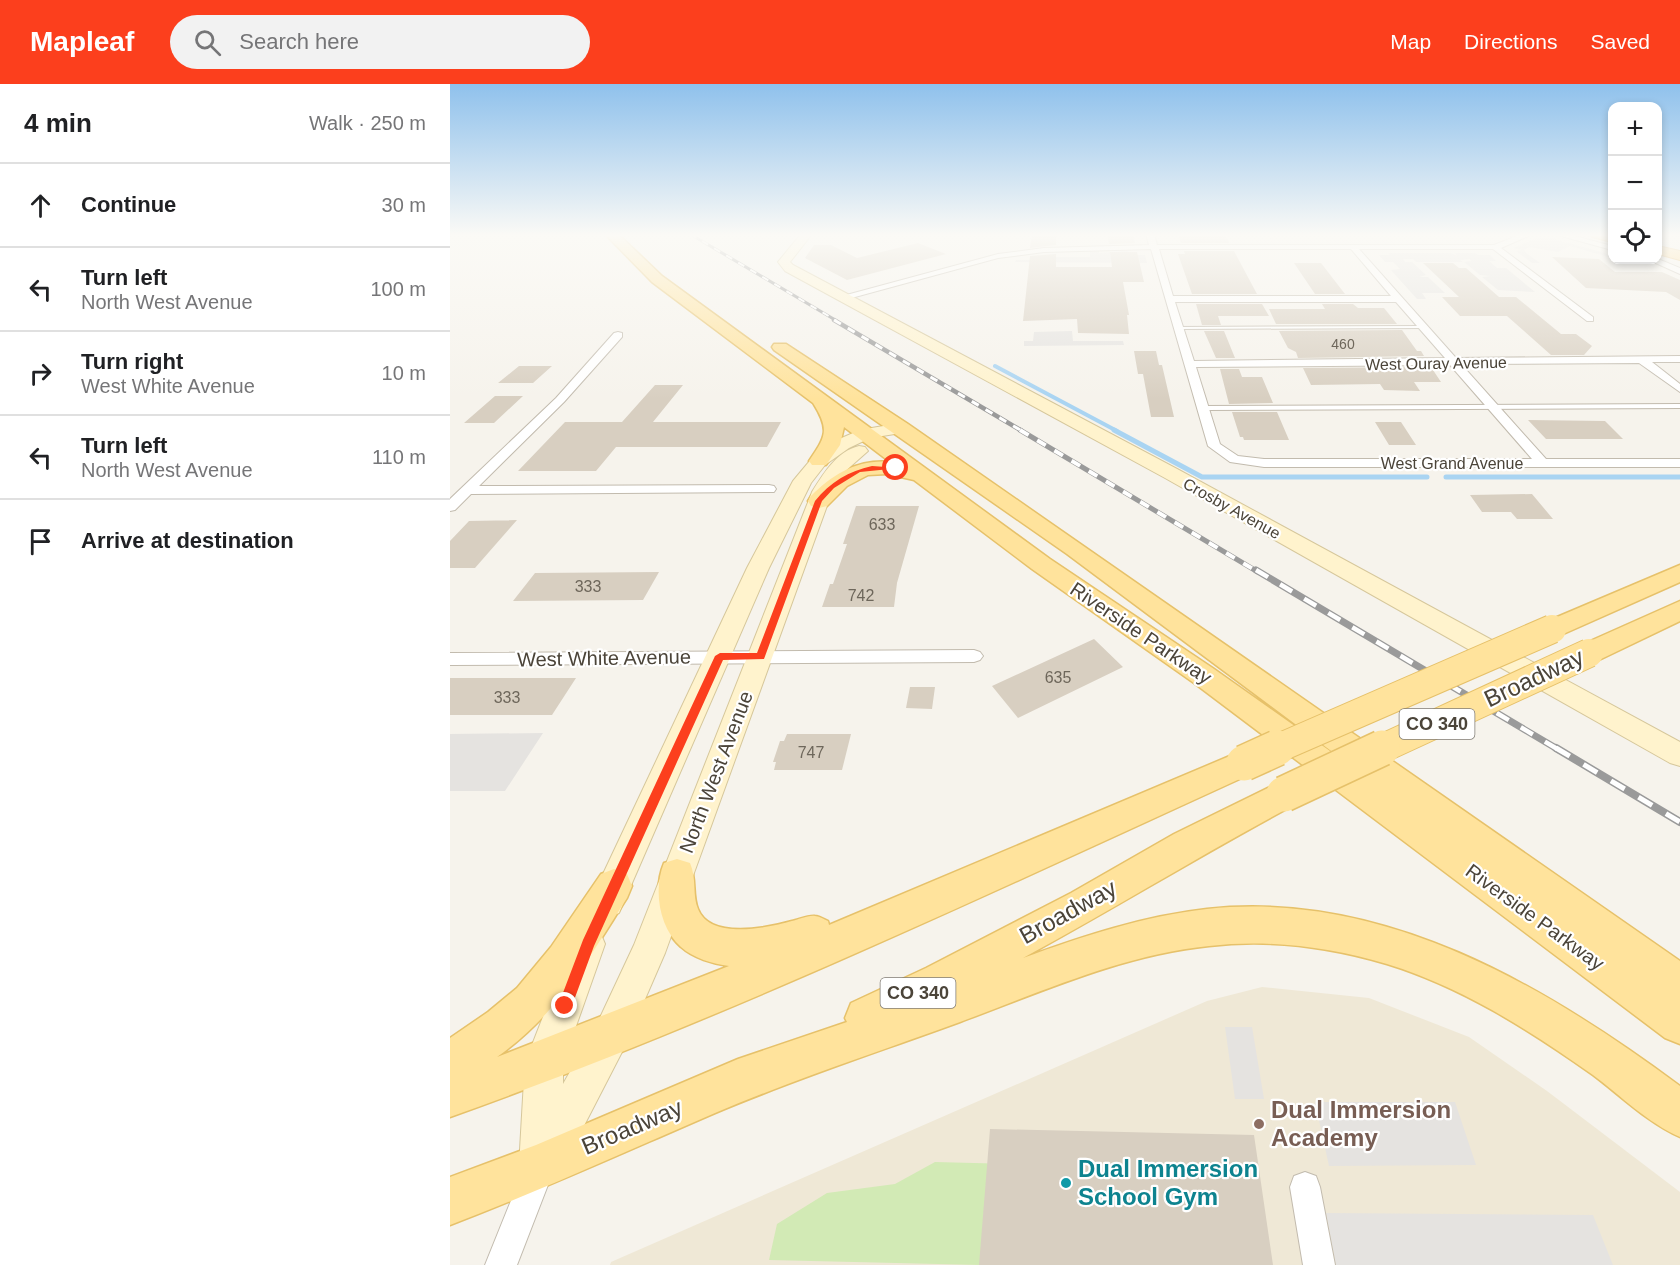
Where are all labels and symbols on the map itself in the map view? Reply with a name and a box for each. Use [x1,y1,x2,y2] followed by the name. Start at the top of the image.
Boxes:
[1331,336,1355,352] house number: 460
[1365,354,1507,373] street label: West Ouray Avenue
[882,454,908,480] route start
[1381,455,1523,472] street label: West Grand Avenue
[1180,475,1283,542] street label: Crosby Avenue
[869,516,895,533] house number: 633
[575,578,601,595] house number: 333
[1066,578,1216,688] street label: Riverside Parkway
[848,587,874,604] house number: 742
[1480,643,1588,712] street label: Broadway
[517,645,691,671] street label: West White Avenue
[1045,669,1071,686] house number: 635
[675,688,757,856] street label: North West Avenue
[494,689,520,706] house number: 333
[1400,709,1474,739] road number: CO 340
[798,744,824,761] house number: 747
[1462,859,1608,975] street label: Riverside Parkway
[1015,874,1121,949] street label: Broadway
[880,978,956,1008] road number: CO 340
[551,992,577,1018] route end
[577,1093,686,1160] street label: Broadway
[1271,1096,1451,1151] place label: Dual Immersion Academy
[1252,1117,1266,1131] marker: Dual Immersion Academy
[1078,1155,1258,1210] place label: Dual Immersion School Gym
[1059,1176,1073,1190] marker: Dual Immersion School Gym

